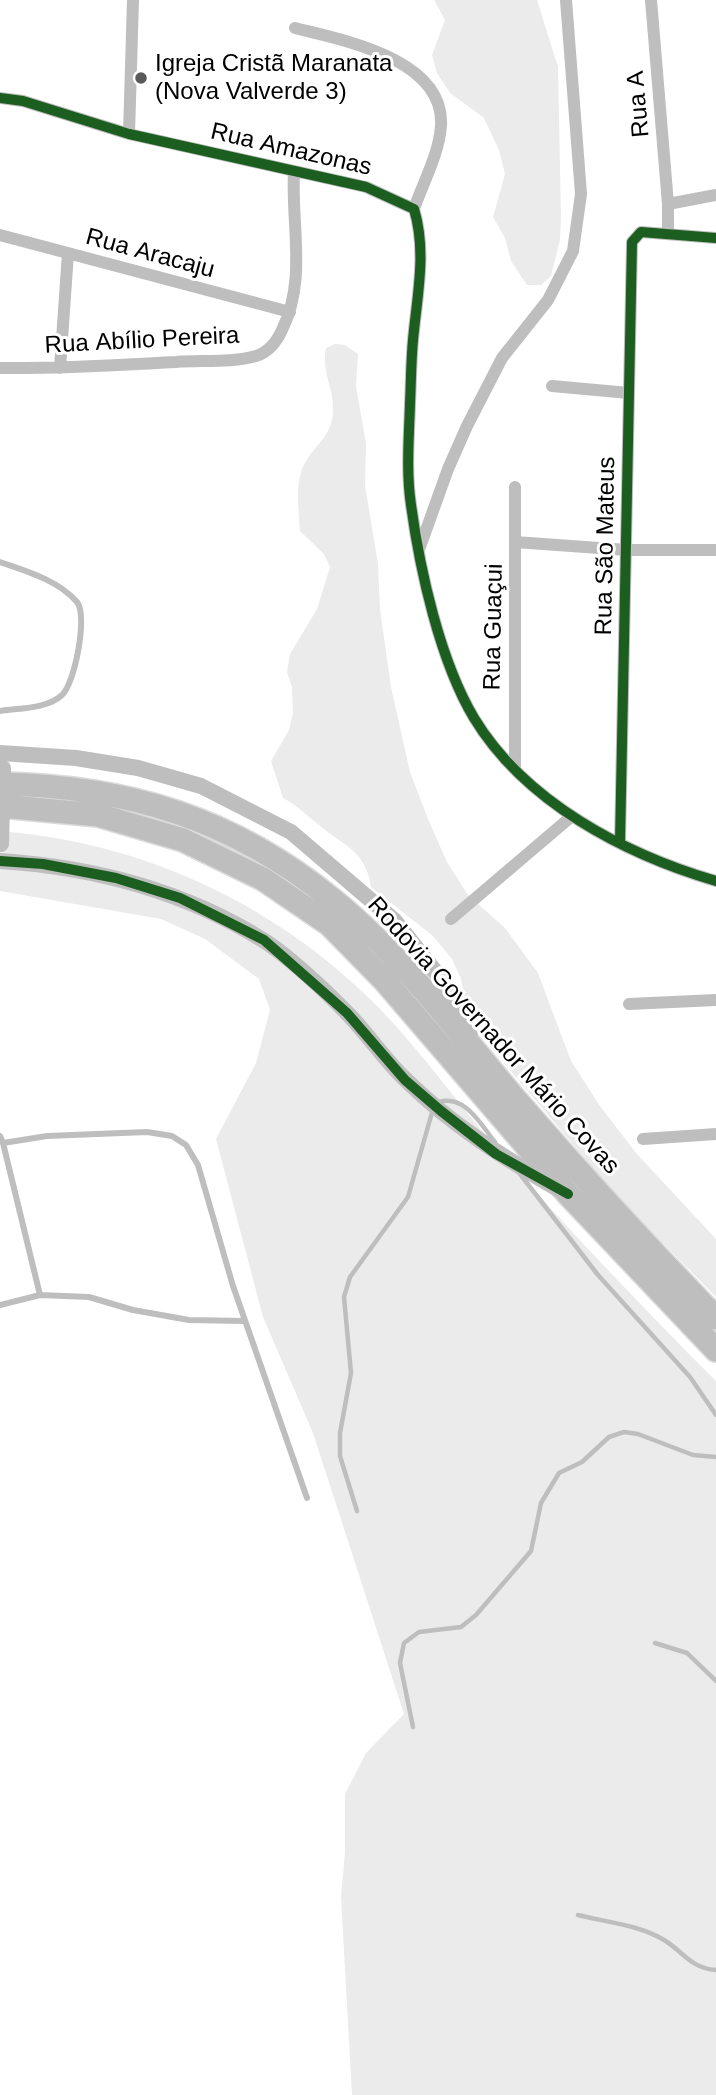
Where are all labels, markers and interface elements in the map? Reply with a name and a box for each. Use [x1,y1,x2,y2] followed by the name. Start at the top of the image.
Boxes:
[155,50,392,106] place label: Igreja Cristã Maranata (Nova Valverde 3)
[133,70,149,86] marker: Igreja Cristã Maranata (Nova Valverde 3)
[622,70,656,138] street label: Rua A
[208,118,374,182] street label: Rua Amazonas
[82,223,218,285] street label: Rua Aracaju
[44,322,240,360] street label: Rua Abílio Pereira
[590,456,622,636] street label: Rua São Mateus
[478,563,510,691] street label: Rua Guaçui
[361,892,625,1180] street label: Rodovia Governador Mário Covas

